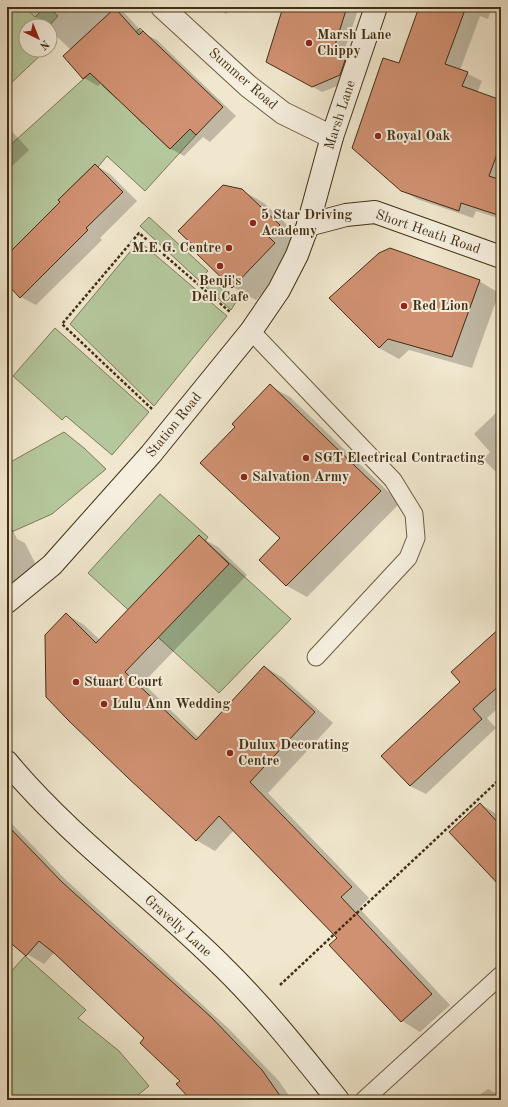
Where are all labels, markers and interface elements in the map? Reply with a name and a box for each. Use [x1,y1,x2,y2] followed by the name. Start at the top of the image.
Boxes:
[18,18,58,58] north arrow
[317,28,391,58] place label: Marsh Lane Chippy
[37,37,51,52] text: N
[304,38,314,48] marker: Marsh Lane Chippy
[206,46,280,112] street label: Summer Road
[322,78,358,152] street label: Marsh Lane
[386,129,451,143] place label: Royal Oak
[373,131,383,141] marker: Royal Oak
[261,208,352,238] place label: 5 Star Driving Academy
[374,208,482,256] street label: Short Heath Road
[248,218,258,228] marker: 5 Star Driving Academy
[132,241,221,255] place label: M.E.G. Centre
[224,243,234,253] marker: M.E.G. Centre
[215,261,225,271] marker: Benji's Deli Cafe
[191,274,249,304] place label: Benji's Deli Cafe
[412,299,469,313] place label: Red Lion
[399,301,409,311] marker: Red Lion
[144,390,204,460] street label: Station Road
[314,451,485,465] place label: SGT Electrical Contracting
[301,453,311,463] marker: SGT Electrical Contracting
[252,470,349,484] place label: Salvation Army
[239,472,249,482] marker: Salvation Army
[84,675,163,689] place label: Stuart Court
[71,677,81,687] marker: Stuart Court
[112,697,230,711] place label: Lulu Ann Wedding
[99,699,109,709] marker: Lulu Ann Wedding
[238,738,349,768] place label: Dulux Decorating Centre
[225,748,235,758] marker: Dulux Decorating Centre
[142,892,214,960] street label: Gravelly Lane

